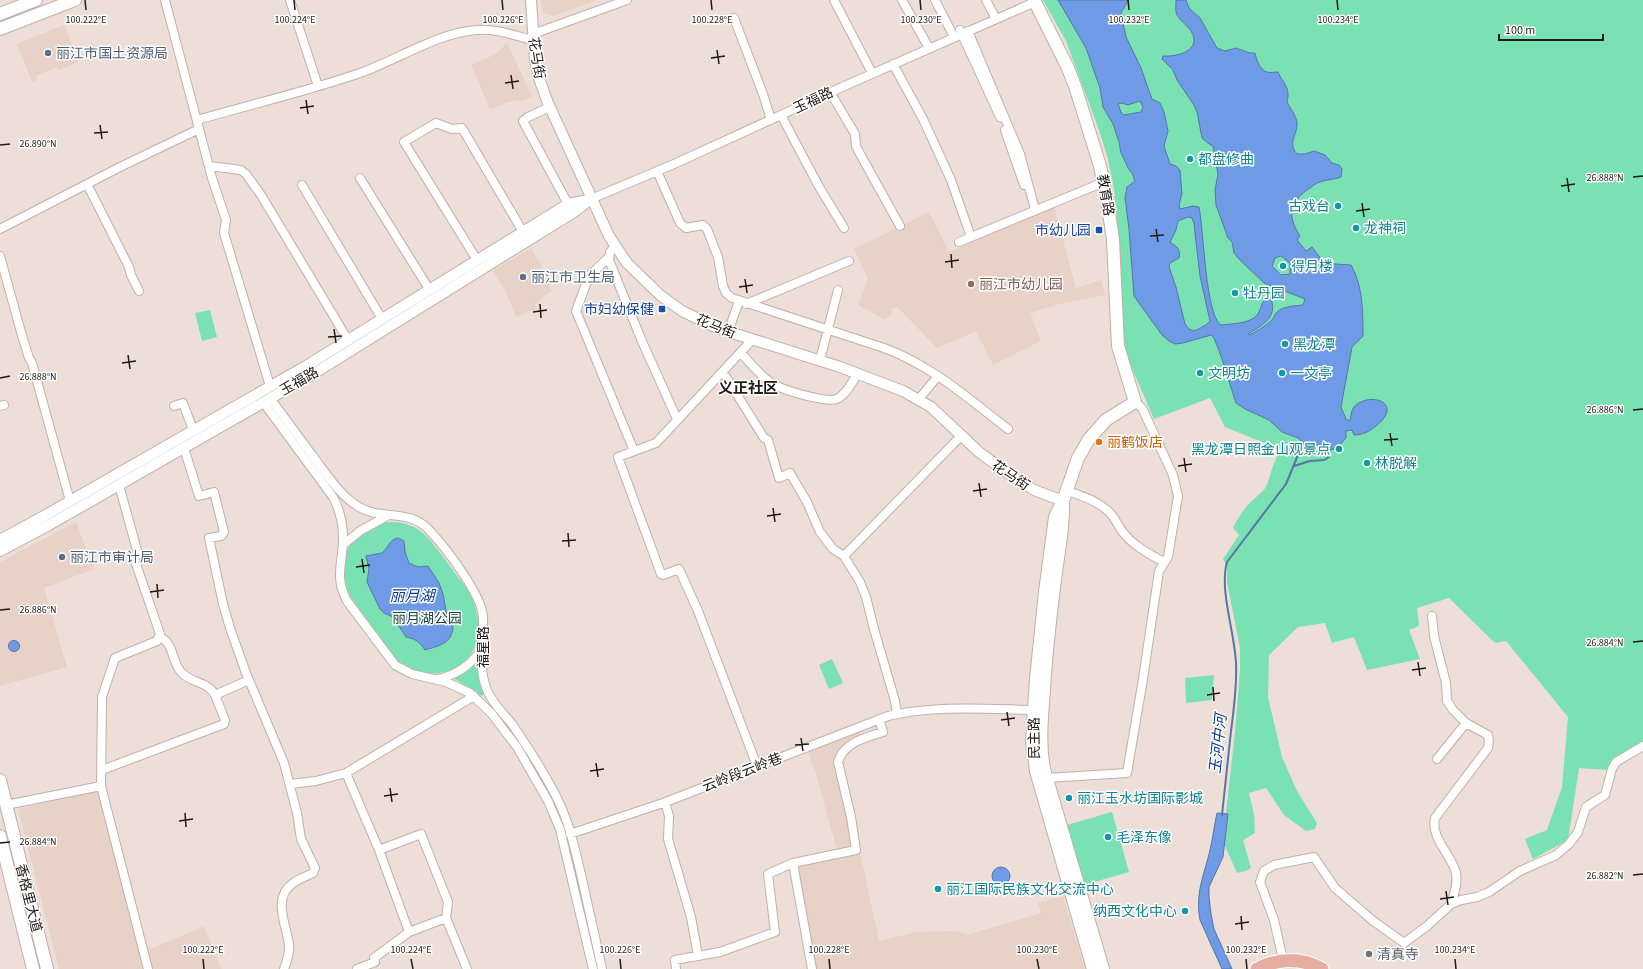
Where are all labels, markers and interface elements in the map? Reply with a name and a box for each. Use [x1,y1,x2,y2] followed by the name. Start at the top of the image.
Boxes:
[66,13,106,27] text: 100.222°E
[275,13,315,27] text: 100.224°E
[483,13,523,27] text: 100.226°E
[692,13,732,27] text: 100.228°E
[901,13,941,27] text: 100.230°E
[1109,13,1149,27] text: 100.232°E
[1318,13,1358,27] text: 100.234°E
[1499,16,1603,42] scale bar
[1505,22,1535,39] text: 100 m
[523,36,549,80] street label: 花马街
[56,44,168,64] place label: 丽江市国土资源局
[43,48,53,58] marker: 丽江市国土资源局
[790,83,837,119] street label: 玉福路
[19,137,57,151] text: 26.890°N
[1198,150,1254,170] place label: 都盘修曲
[1185,154,1195,164] marker: 都盘修曲
[1586,171,1624,185] text: 26.888°N
[1092,173,1119,218] street label: 教育路
[1288,197,1330,217] place label: 古戏台
[1333,201,1343,211] marker: 古戏台
[1364,219,1406,239] place label: 龙神祠
[1035,221,1091,241] place label: 市幼儿园
[1351,223,1361,233] marker: 龙神祠
[1094,225,1104,235] marker: 市幼儿园
[1291,257,1333,277] place label: 得月楼
[1278,261,1288,271] marker: 得月楼
[531,268,615,288] place label: 丽江市卫生局
[518,272,528,282] marker: 丽江市卫生局
[979,275,1063,295] place label: 丽江市幼儿园
[966,279,976,289] marker: 丽江市幼儿园
[1243,284,1285,304] place label: 牡丹园
[1230,288,1240,298] marker: 牡丹园
[584,300,654,320] place label: 市妇幼保健
[657,304,667,314] marker: 市妇幼保健
[692,310,739,344] street label: 花马街
[1293,335,1335,355] place label: 黑龙潭
[1280,339,1290,349] marker: 黑龙潭
[276,363,323,401] street label: 玉福路
[1208,364,1250,384] place label: 文明坊
[1290,364,1332,384] place label: 一文亭
[1195,368,1205,378] marker: 文明坊
[1277,368,1287,378] marker: 一文亭
[19,370,57,384] text: 26.888°N
[718,378,778,399] district label: 义正社区
[1586,403,1624,417] text: 26.886°N
[1107,433,1163,453] place label: 丽鹤饭店
[1094,437,1104,447] marker: 丽鹤饭店
[1191,440,1331,460] place label: 黑龙潭日照金山观景点
[1334,444,1344,454] marker: 黑龙潭日照金山观景点
[1375,454,1417,474] place label: 林脱解
[987,456,1033,496] street label: 花马街
[1362,458,1372,468] marker: 林脱解
[70,548,154,568] place label: 丽江市审计局
[57,552,67,562] marker: 丽江市审计局
[389,586,436,607] water label: 丽月湖
[19,603,57,617] text: 26.886°N
[392,609,462,629] park label: 丽月湖公园
[474,626,494,668] street label: 福星路
[1586,636,1624,650] text: 26.884°N
[1205,710,1232,775] water label: 玉河中河
[1025,717,1045,759] street label: 民主路
[700,749,785,797] street label: 云岭段云岭巷
[1077,789,1203,809] place label: 丽江玉水坊国际影城
[1064,793,1074,803] marker: 丽江玉水坊国际影城
[1116,828,1172,848] place label: 毛泽东像
[1103,832,1113,842] marker: 毛泽东像
[19,835,57,849] text: 26.884°N
[10,862,46,935] street label: 香格里大道
[1586,869,1624,883] text: 26.882°N
[946,880,1114,900] place label: 丽江国际民族文化交流中心
[933,884,943,894] marker: 丽江国际民族文化交流中心
[1093,902,1177,922] place label: 纳西文化中心
[1180,906,1190,916] marker: 纳西文化中心
[183,943,223,957] text: 100.222°E
[391,943,431,957] text: 100.224°E
[600,943,640,957] text: 100.226°E
[809,943,849,957] text: 100.228°E
[1017,943,1057,957] text: 100.230°E
[1226,943,1266,957] text: 100.232°E
[1435,943,1475,957] text: 100.234°E
[1377,945,1419,965] place label: 清真寺
[1364,949,1374,959] marker: 清真寺

